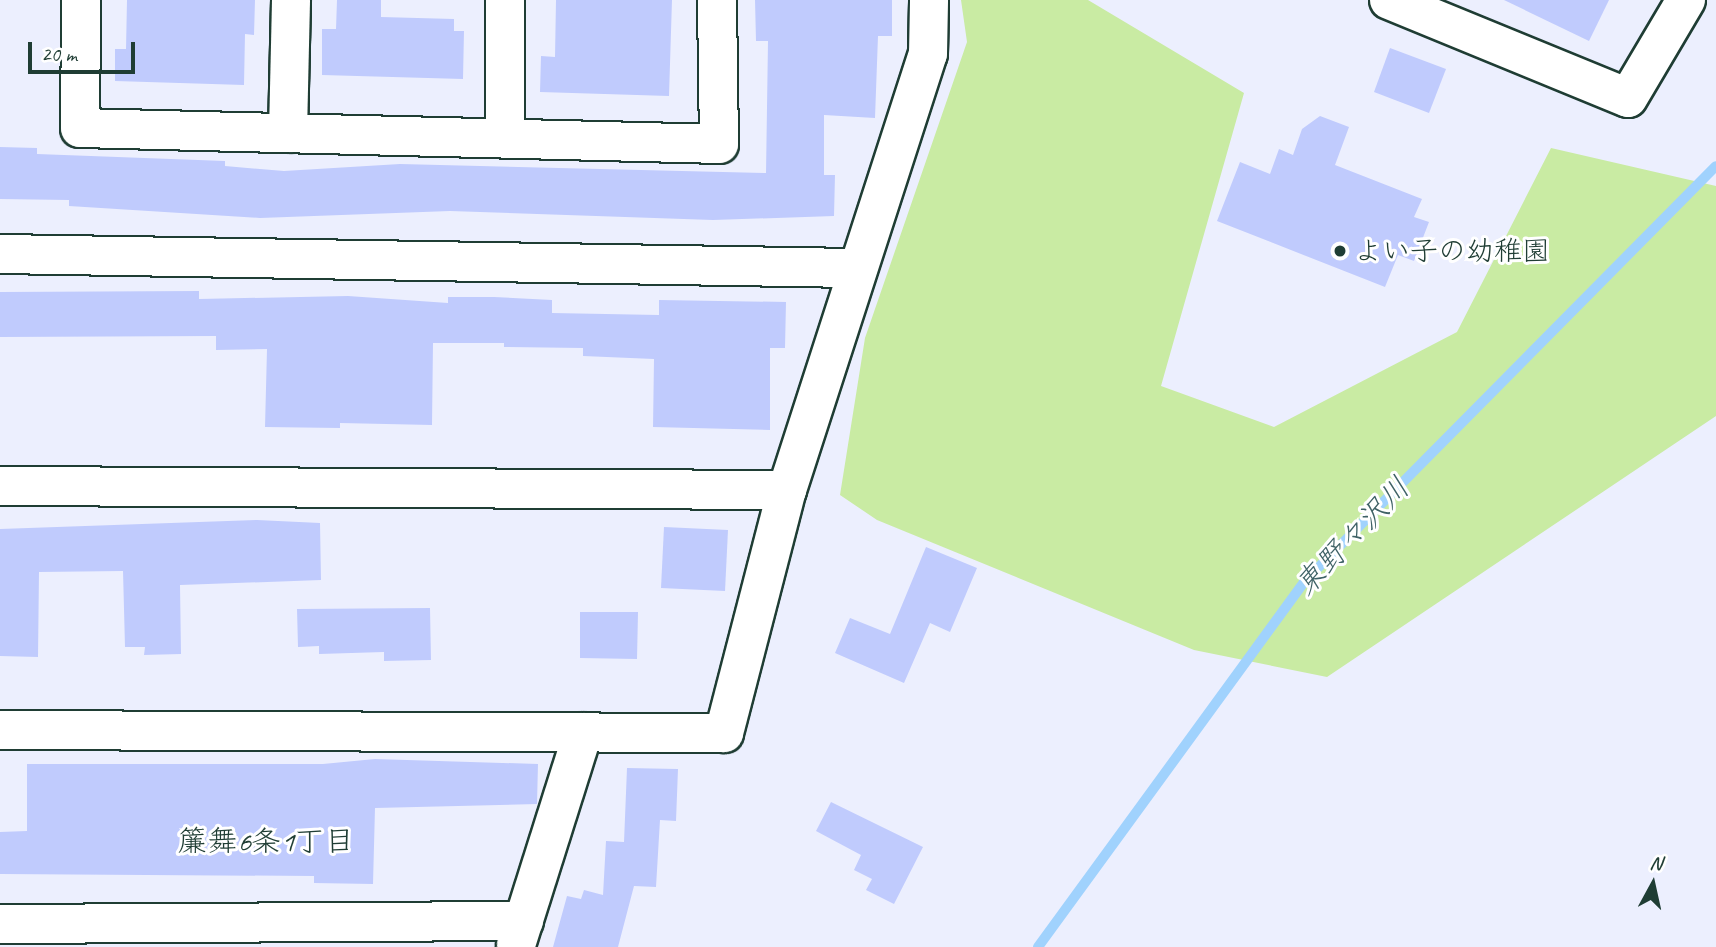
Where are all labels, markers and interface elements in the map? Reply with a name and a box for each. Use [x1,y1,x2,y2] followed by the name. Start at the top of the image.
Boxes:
[32,28,138,72] scale bar
[41,41,77,67] text: 20 m
[1354,234,1550,268] place label: よい子の幼稚園
[1332,243,1348,259] marker: よい子の幼稚園
[1287,470,1417,602] water label: 東野々沢川
[178,823,354,859] district label: 簾舞6条1丁目
[1618,849,1688,919] north arrow
[1648,851,1663,876] text: N

